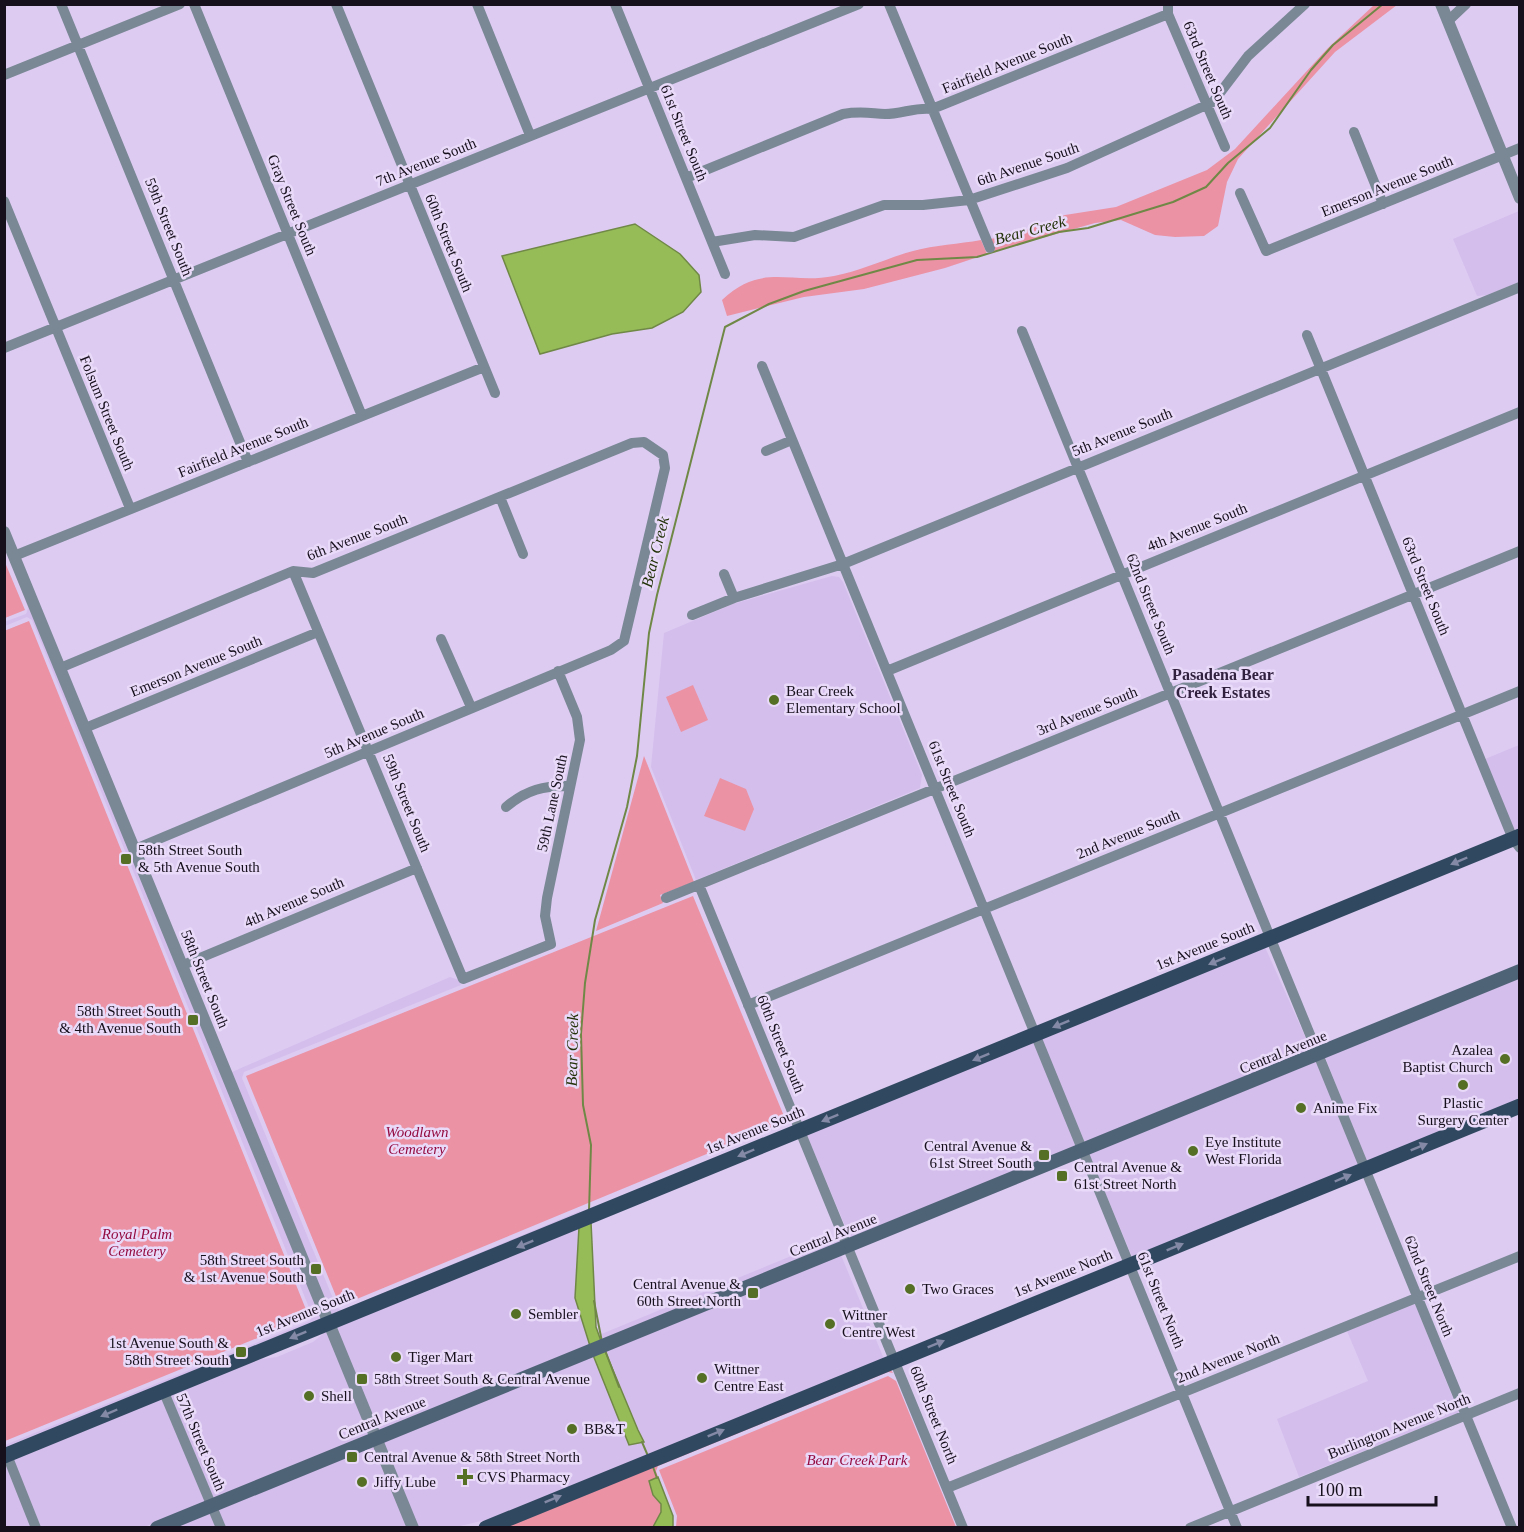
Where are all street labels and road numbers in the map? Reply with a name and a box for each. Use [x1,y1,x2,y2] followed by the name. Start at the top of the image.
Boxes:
[1180,19,1236,122] street label: 63rd Street South
[940,29,1075,96] street label: Fairfield Avenue South
[657,82,711,184] street label: 61st Street South
[374,134,479,189] street label: 7th Avenue South
[975,139,1081,189] street label: 6th Avenue South
[264,152,320,258] street label: Gray Street South
[1319,152,1456,220] street label: Emerson Avenue South
[142,176,196,279] street label: 59th Street South
[422,192,476,295] street label: 60th Street South
[77,353,138,473] street label: Folsum Street South
[1070,404,1175,459] street label: 5th Avenue South
[176,413,311,480] street label: Fairfield Avenue South
[1145,499,1250,554] street label: 4th Avenue South
[304,510,410,564] street label: 6th Avenue South
[1399,534,1453,638] street label: 63rd Street South
[1123,551,1179,657] street label: 62nd Street South
[128,632,265,700] street label: Emerson Avenue South
[1034,683,1140,738] street label: 3rd Avenue South
[322,705,427,761] street label: 5th Avenue South
[925,738,979,840] street label: 61st Street South
[380,752,434,855] street label: 59th Street South
[534,752,570,853] street label: 59th Lane South
[1074,806,1182,862] street label: 2nd Avenue South
[242,874,347,930] street label: 4th Avenue South
[1153,919,1257,973] street label: 1st Avenue South
[178,928,232,1031] street label: 58th Street South
[754,993,808,1096] street label: 60th Street South
[1237,1027,1329,1077] street label: Central Avenue
[703,1103,807,1157] street label: 1st Avenue South
[787,1210,879,1260] street label: Central Avenue
[1401,1233,1457,1339] street label: 62nd Street North
[1011,1246,1115,1300] street label: 1st Avenue North
[1134,1249,1188,1351] street label: 61st Street North
[253,1286,357,1340] street label: 1st Avenue South
[1174,1330,1282,1386] street label: 2nd Avenue North
[907,1364,961,1467] street label: 60th Street North
[1325,1390,1473,1462] street label: Burlington Avenue North
[173,1391,229,1494] street label: 57th Street South
[336,1393,428,1443] street label: Central Avenue

